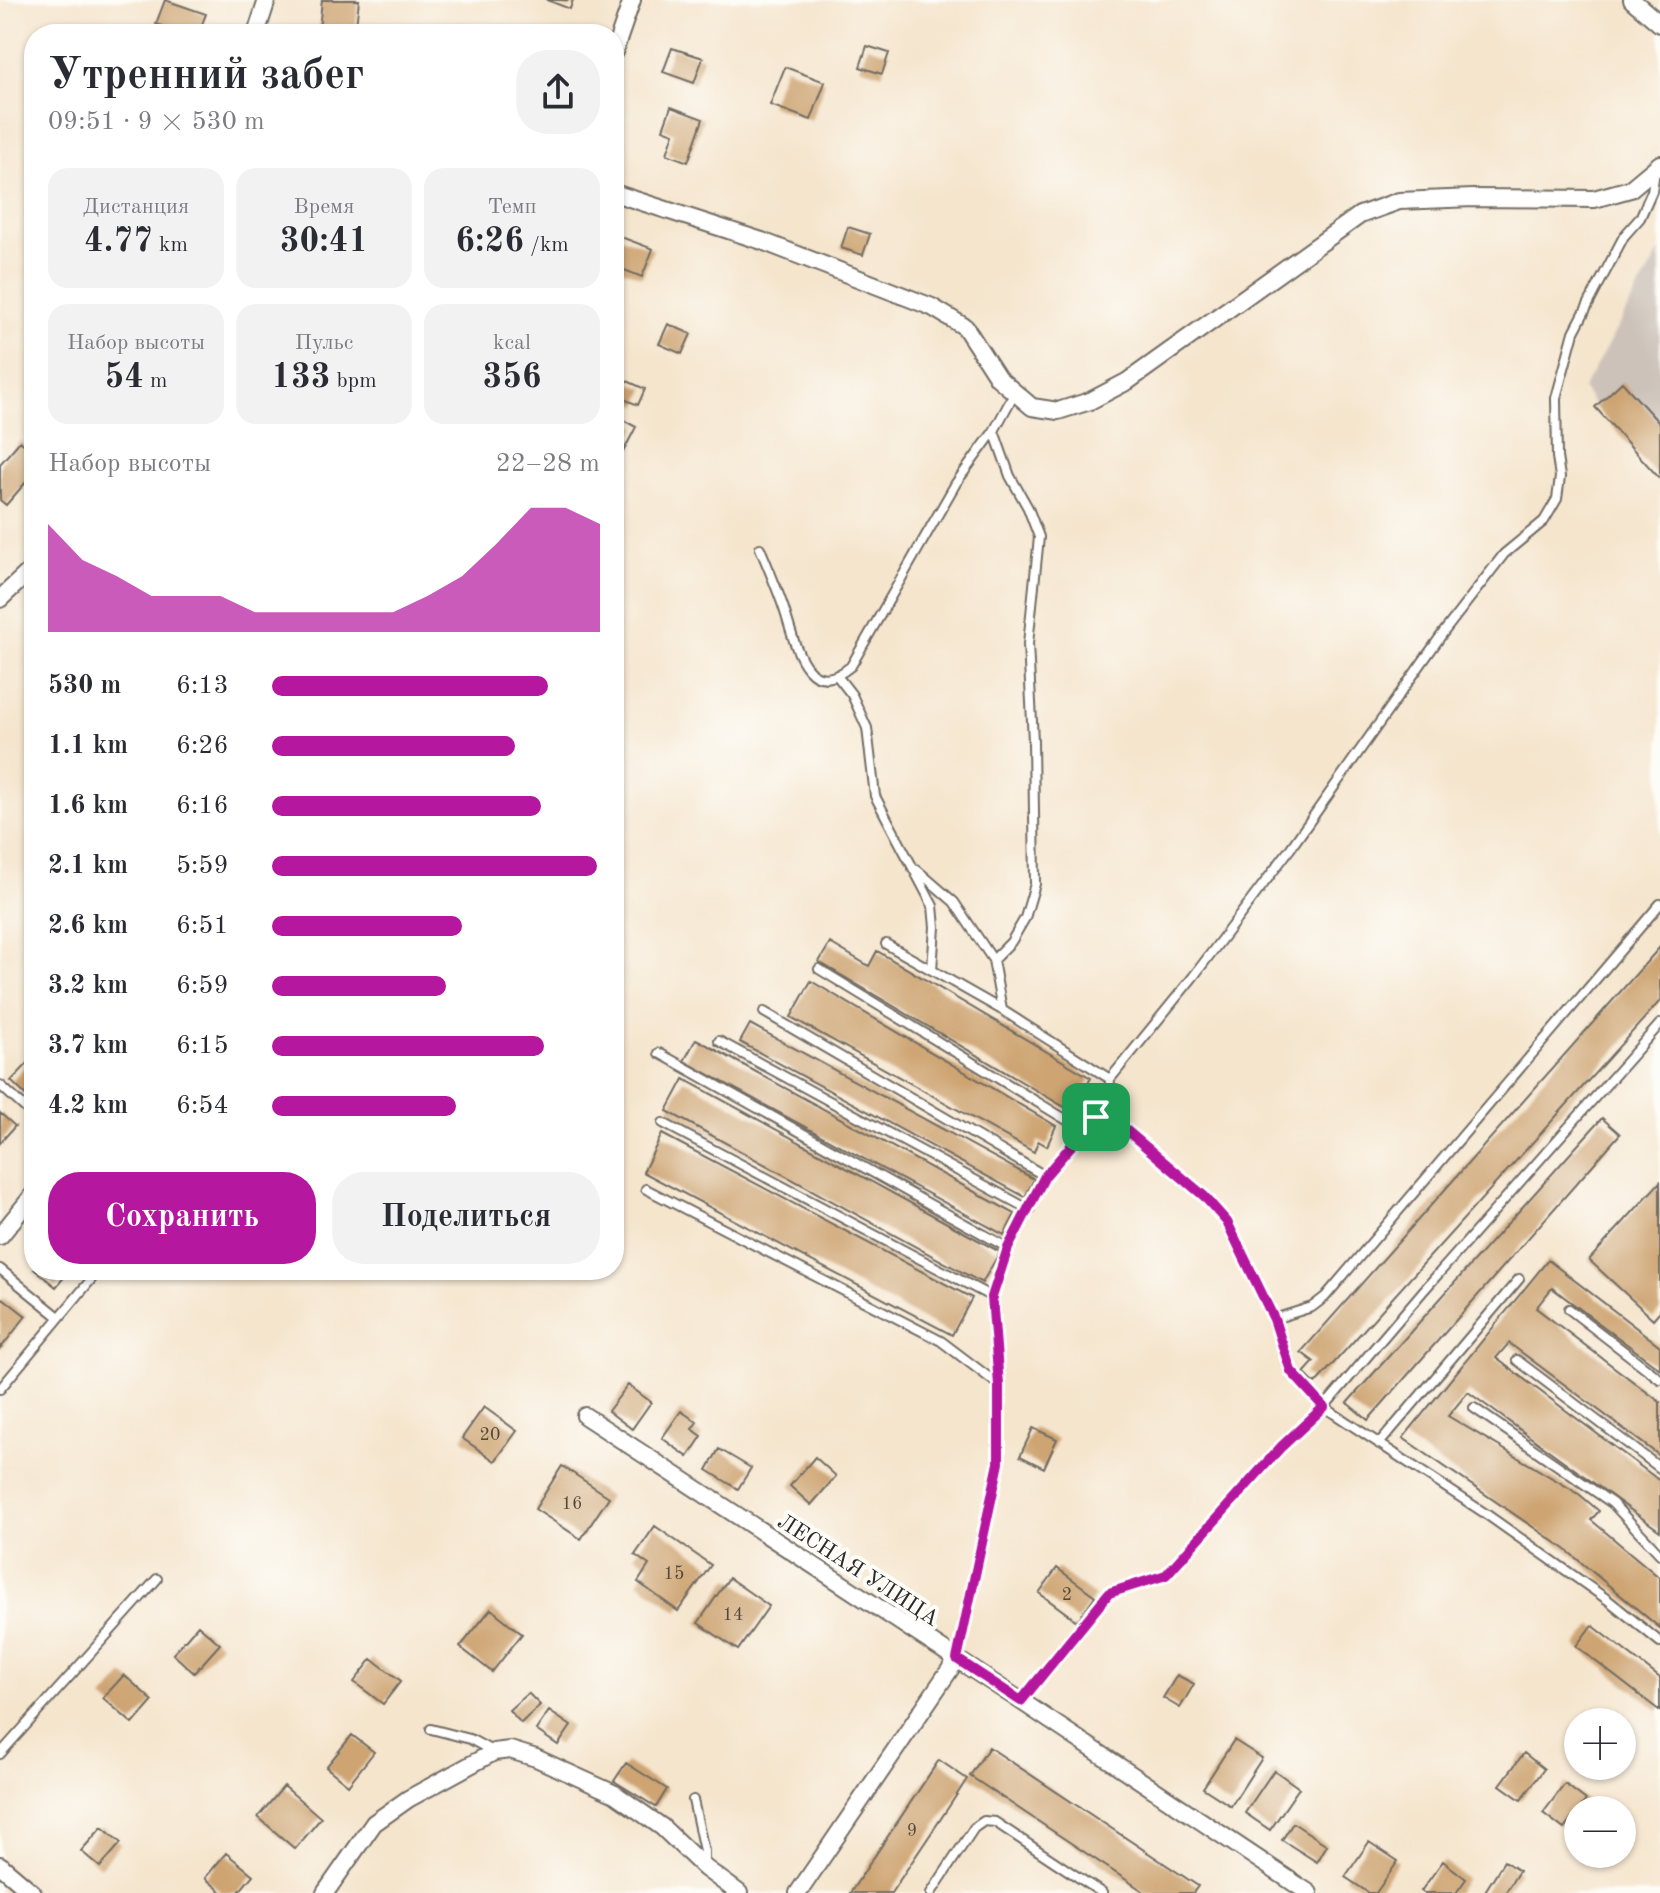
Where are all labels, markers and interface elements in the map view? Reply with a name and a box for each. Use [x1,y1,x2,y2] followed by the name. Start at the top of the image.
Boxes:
[516,50,600,134] button: share
[48,54,364,98] text: Утренний забег
[48,109,265,135] text: 09:51 · 9 × 530 m
[83,196,189,218] text: Дистанция
[294,196,354,218] text: Время
[487,196,537,218] text: Темп
[84,225,153,259] text: 4.77
[280,225,368,259] text: 30:41
[455,225,524,259] text: 6:26
[153,234,188,256] text: km
[524,234,569,256] text: /km
[67,332,205,354] text: Набор высоты
[295,332,353,354] text: Пульс
[493,332,531,354] text: kcal
[104,361,144,395] text: 54
[271,361,330,395] text: 133
[482,361,542,395] text: 356
[144,370,168,392] text: m
[330,370,377,392] text: bpm
[48,451,211,477] text: Набор высоты
[496,451,600,477] text: 22–28 m
[48,673,121,699] text: 530 m
[176,673,229,699] text: 6:13
[48,733,128,759] text: 1.1 km
[176,733,229,759] text: 6:26
[48,793,128,819] text: 1.6 km
[176,793,229,819] text: 6:16
[48,853,128,879] text: 2.1 km
[176,853,229,879] text: 5:59
[48,913,128,939] text: 2.6 km
[176,913,229,939] text: 6:51
[48,973,128,999] text: 3.2 km
[176,973,229,999] text: 6:59
[48,1033,128,1059] text: 3.7 km
[176,1033,229,1059] text: 6:15
[1062,1083,1130,1151] pin
[48,1093,128,1119] text: 4.2 km
[176,1093,229,1119] text: 6:54
[1074,1095,1118,1139] icon: arrive
[48,1172,316,1264] button: Сохранить
[332,1172,600,1264] button: Поделиться
[480,1426,500,1444] house number: 20
[562,1495,582,1513] house number: 16
[773,1510,943,1631] street label: ЛЕСНАЯ УЛИЦА
[664,1565,684,1583] house number: 15
[1062,1586,1072,1604] house number: 2
[723,1606,743,1624] house number: 14
[1564,1708,1636,1868] map controls
[1564,1708,1636,1780] button: +
[1564,1796,1636,1868] button: −
[907,1822,917,1840] house number: 9

